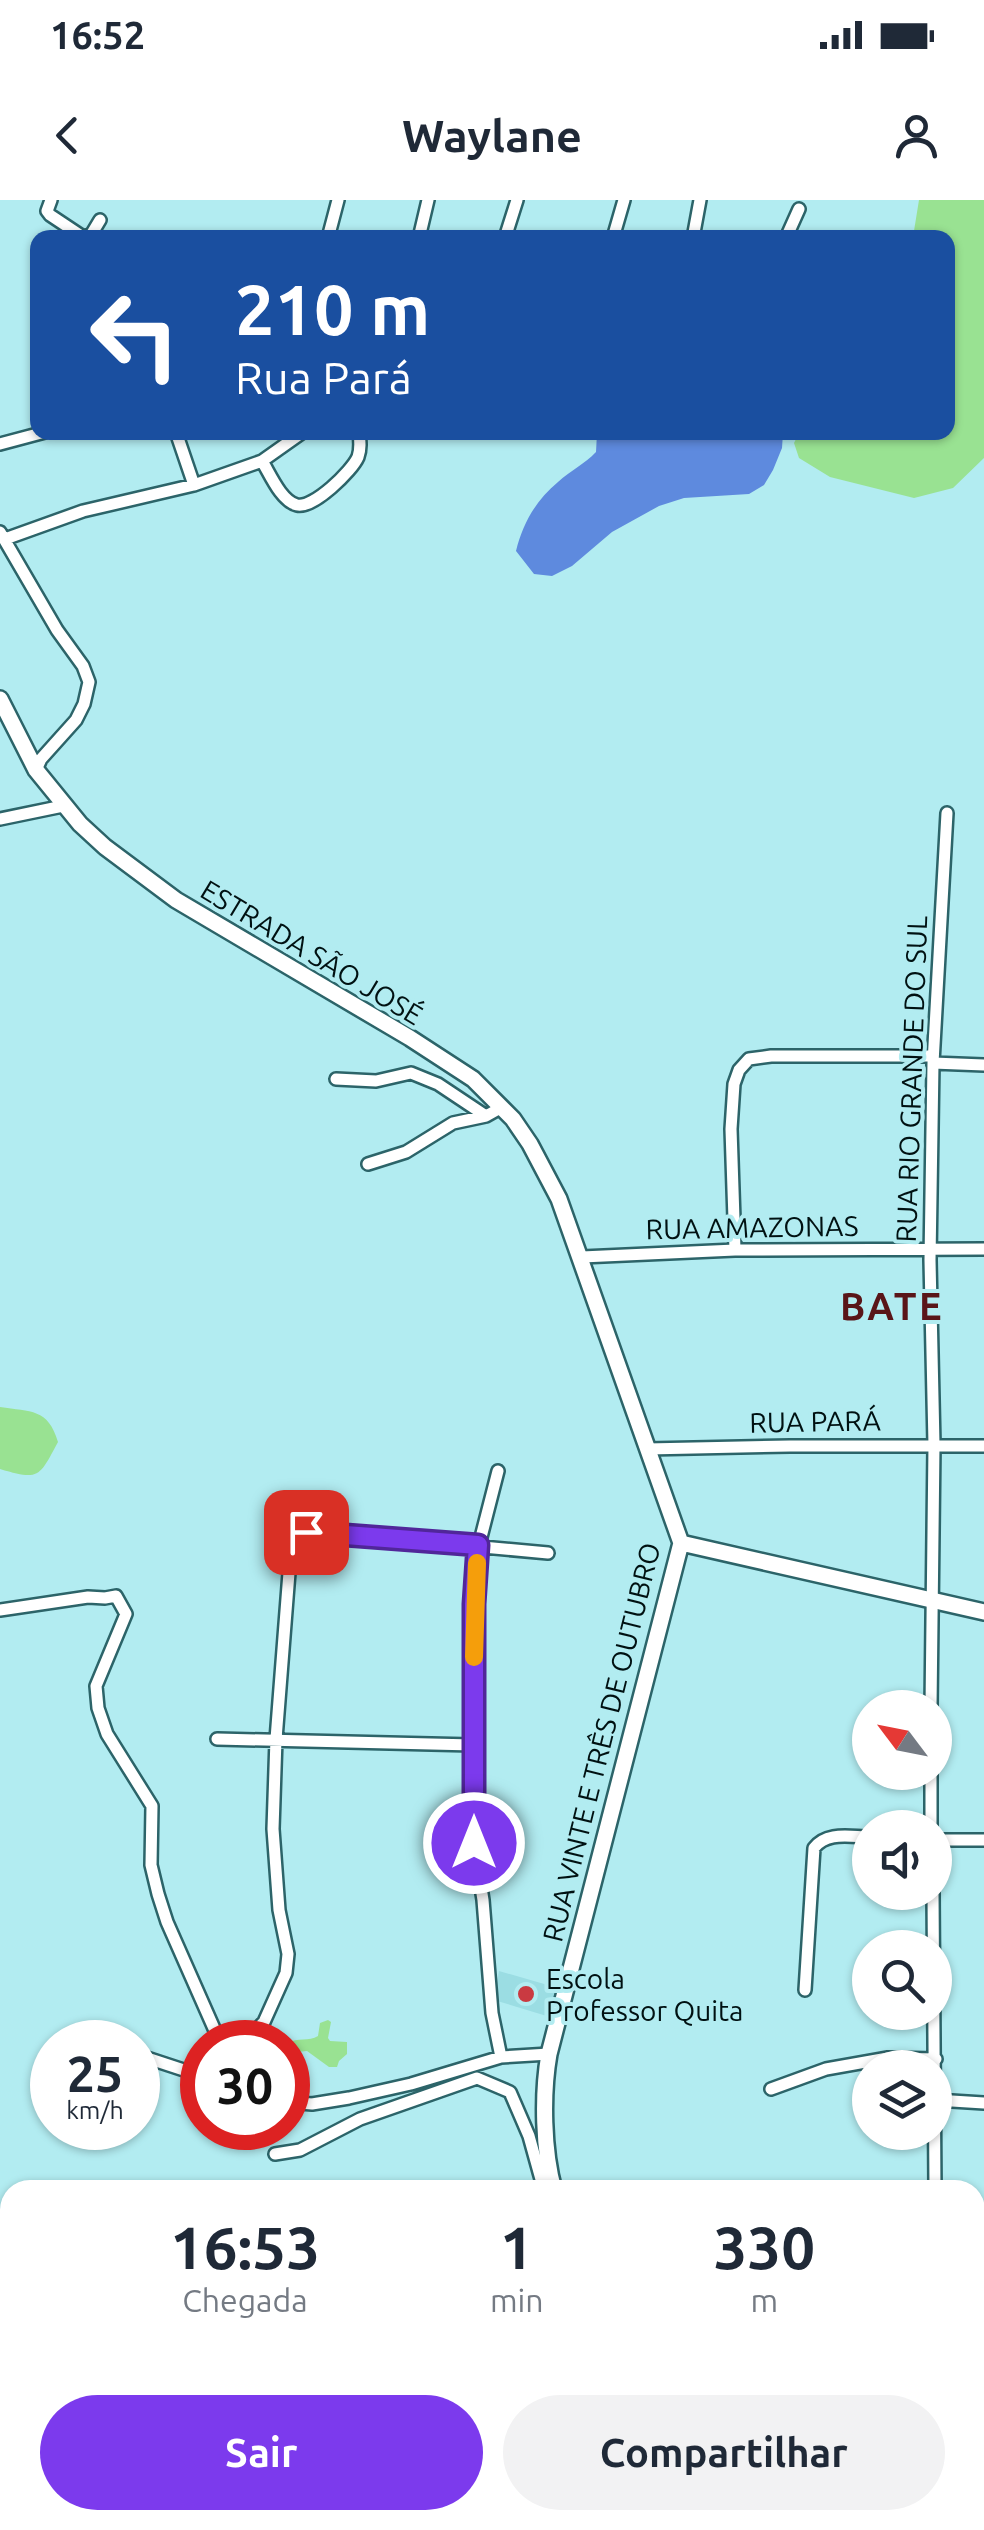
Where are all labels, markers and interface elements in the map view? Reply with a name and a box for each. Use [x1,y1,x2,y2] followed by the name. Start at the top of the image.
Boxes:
[50,14,145,56] text: 16:52
[40,108,95,163] icon: back
[889,108,944,163] icon: person
[402,110,582,161] text: Waylane
[70,270,200,400] icon: left
[235,270,430,348] text: 210 m
[235,352,412,403] text: Rua Pará
[196,873,429,1030] street label: ESTRADA SÃO JOSÉ
[890,915,932,1243] street label: RUA RIO GRANDE DO SUL
[645,1210,859,1244] street label: RUA AMAZONAS
[840,1285,944,1327] district label: BATE
[749,1403,881,1438] street label: RUA PARÁ
[264,1490,349,1575] pin
[279,1505,334,1560] icon: arrive
[535,1539,666,1945] street label: RUA VINTE E TRÊS DE OUTUBRO
[852,1690,952,1790] north arrow
[852,1690,952,2150] map controls
[422,1791,526,1895] position arrow
[852,1810,952,1910] button: sound
[852,1930,952,2030] button: search
[546,1963,743,2026] place label: Escola Professor Quita
[515,1983,537,2005] marker: Escola Professor Quita
[180,2020,310,2150] speed limit sign: 30
[67,2045,123,2101] text: 25
[852,2050,952,2150] button: layers
[66,2096,124,2124] text: km/h
[170,2213,320,2280] text: 16:53
[500,2213,534,2280] text: 1
[714,2213,815,2280] text: 330
[182,2282,308,2318] text: Chegada
[490,2282,544,2318] text: min
[750,2282,778,2318] text: m
[40,2395,483,2510] button: Sair
[503,2395,945,2510] button: Compartilhar

